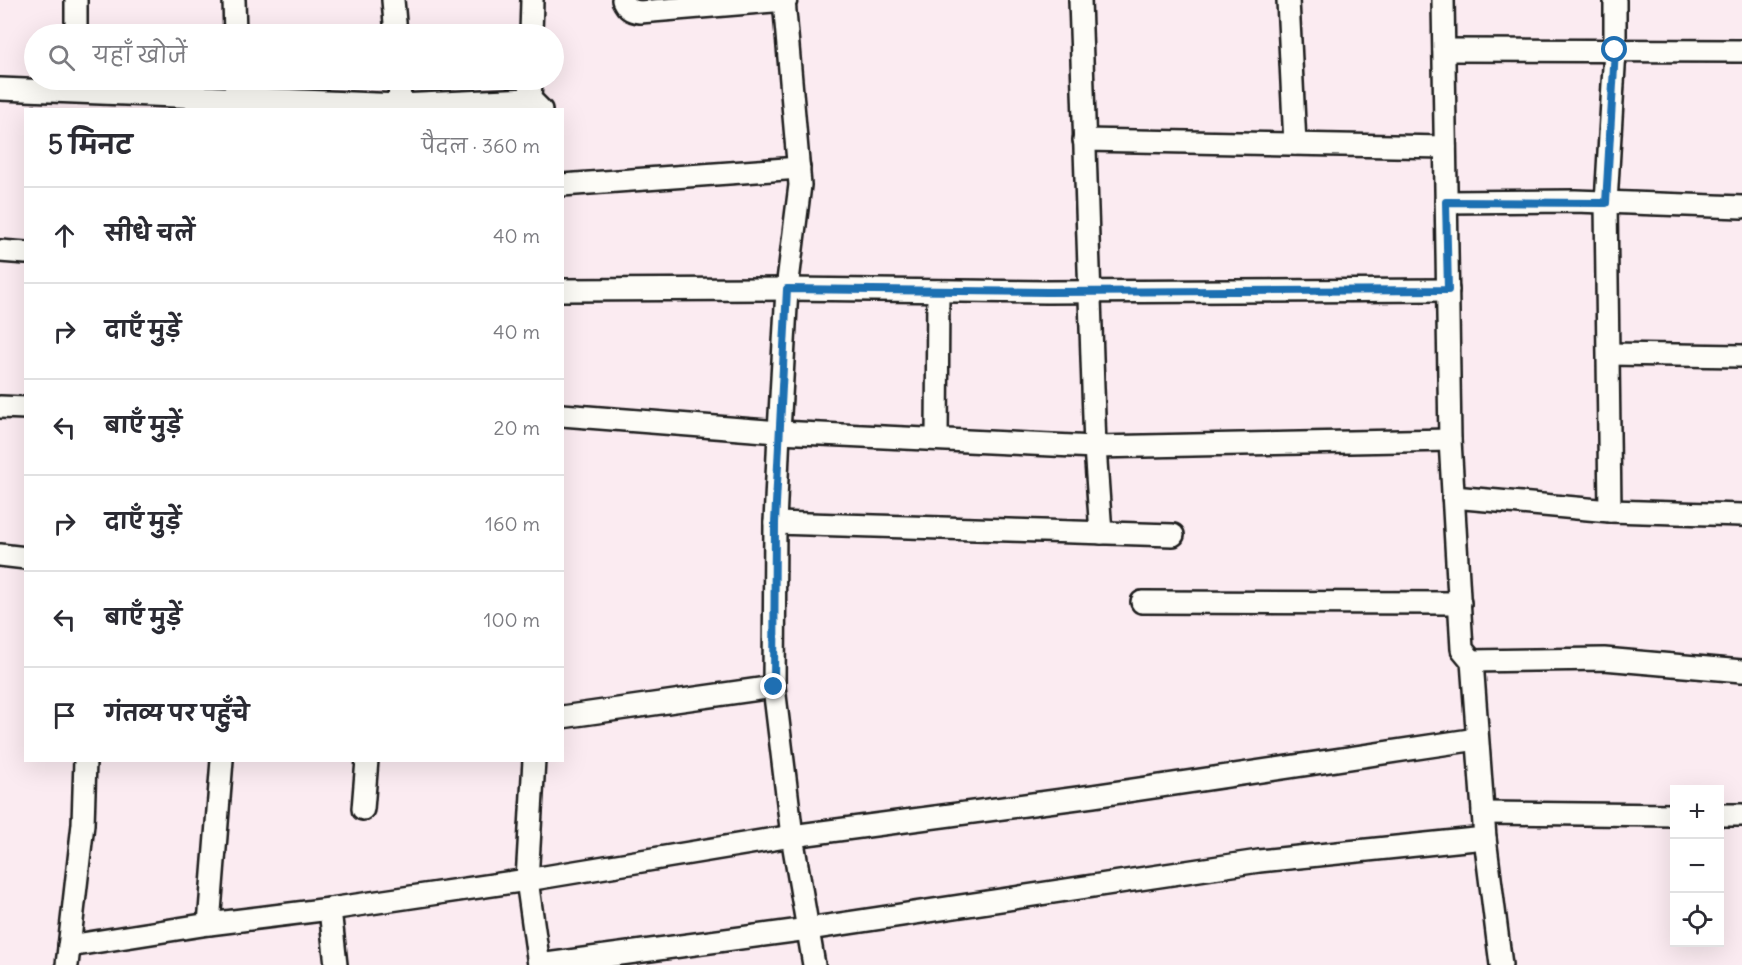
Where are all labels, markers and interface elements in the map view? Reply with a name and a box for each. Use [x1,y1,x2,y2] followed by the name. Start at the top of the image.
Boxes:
[24,24,564,90] search box
[1601,36,1627,62] route start
[45,41,78,74] icon: search
[93,41,187,69] text: यहाँ खोजें
[48,128,132,161] text: 5 मिनट
[421,133,540,158] text: पैदल · 360 m
[48,219,81,252] icon: ahead
[105,219,195,247] text: सीधे चलें
[493,223,540,248] text: 40 m
[48,315,81,348] icon: right
[105,315,181,343] text: दाएँ मुड़ें
[493,319,540,344] text: 40 m
[48,411,81,444] icon: left
[105,411,182,439] text: बाएँ मुड़ें
[494,415,540,440] text: 20 m
[48,507,81,540] icon: right
[105,507,181,535] text: दाएँ मुड़ें
[485,511,540,536] text: 160 m
[48,603,81,636] icon: left
[105,603,182,631] text: बाएँ मुड़ें
[483,607,540,632] text: 100 m
[760,673,786,699] route end
[48,699,81,732] icon: arrive
[105,699,249,727] text: गंतव्य पर पहुँचे
[1670,785,1724,947] map controls
[1670,785,1724,839] button: +
[1670,839,1724,893] button: −
[1670,893,1724,947] button: locate

